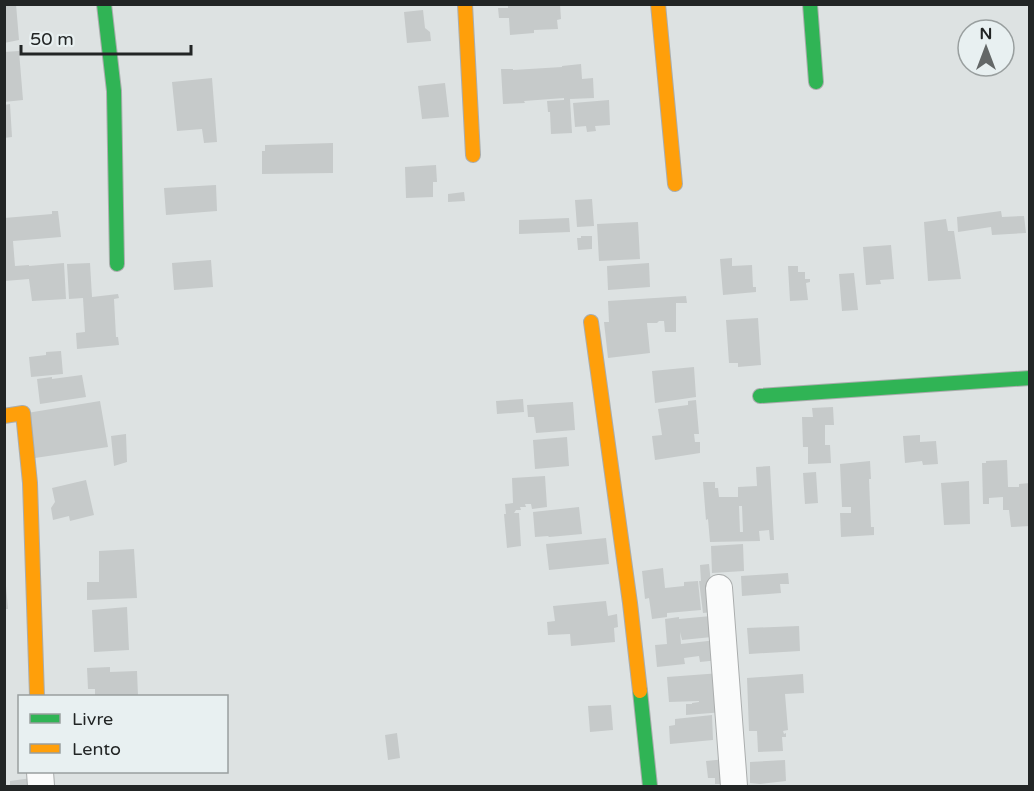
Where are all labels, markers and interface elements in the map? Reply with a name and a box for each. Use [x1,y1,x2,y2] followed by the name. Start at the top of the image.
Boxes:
[21,18,190,56] scale bar
[956,18,1016,78] north arrow
[980,24,992,44] text: N
[30,28,74,50] text: 50 m
[18,695,228,773] legend
[72,708,113,730] text: Livre
[72,738,121,760] text: Lento

